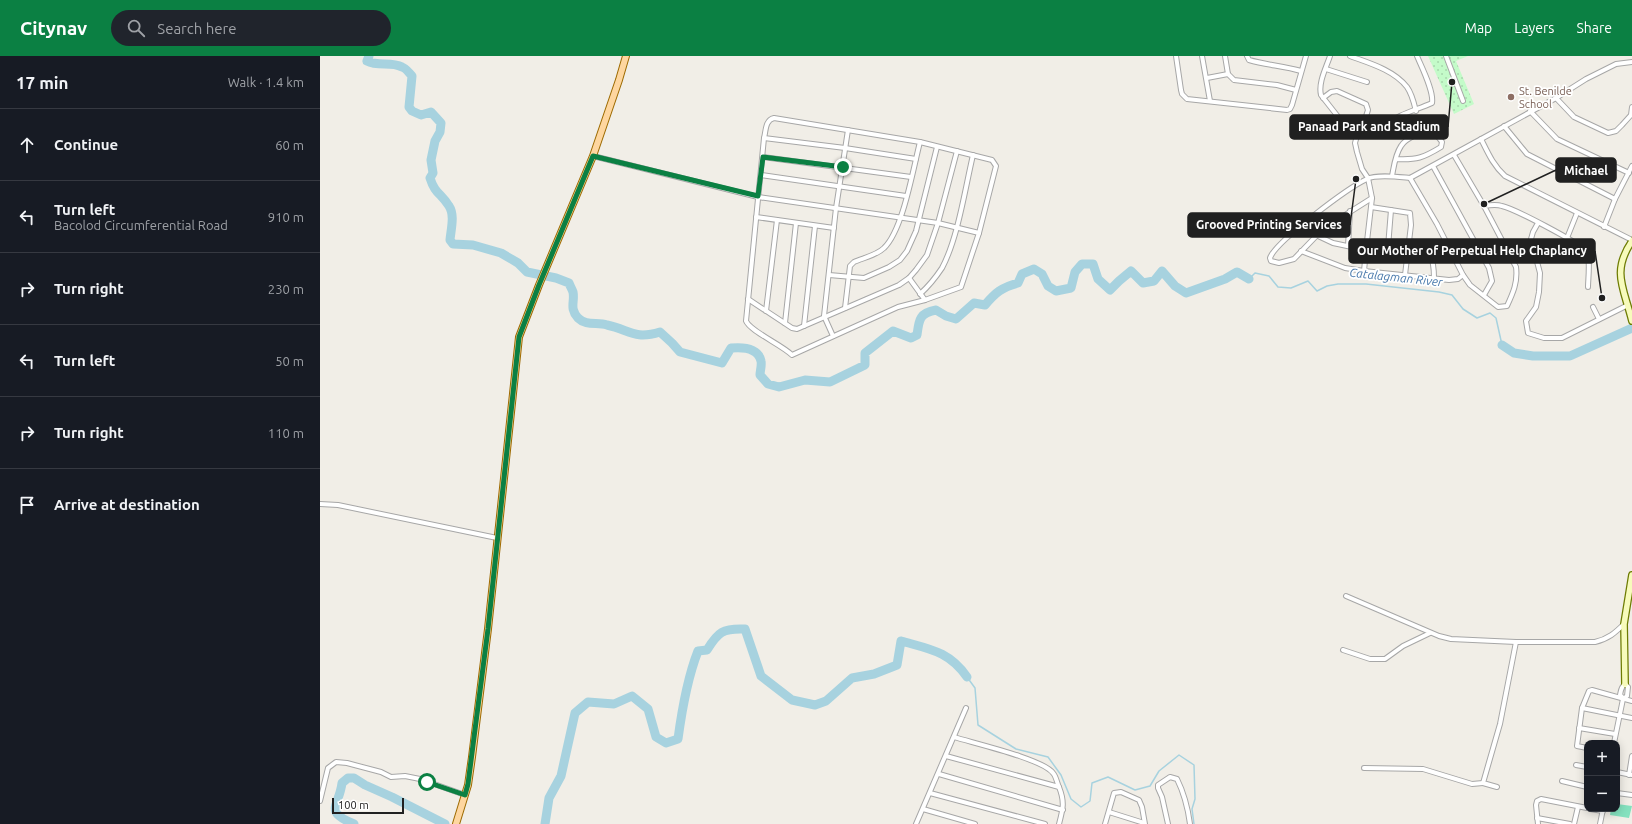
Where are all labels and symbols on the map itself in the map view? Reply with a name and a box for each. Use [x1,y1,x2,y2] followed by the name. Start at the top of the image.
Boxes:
[1519,85,1572,110] place label: St. Benilde School
[1506,92,1516,102] marker: St. Benilde School
[1290,115,1448,139] callout: Panaad Park and Stadium
[1298,120,1440,133] text: Panaad Park and Stadium
[834,158,852,176] route end
[1556,158,1616,182] callout: Michael
[1564,164,1608,177] text: Michael
[1188,213,1350,237] callout: Grooved Printing Services
[1196,218,1342,231] text: Grooved Printing Services
[1349,239,1595,263] callout: Our Mother of Perpetual Help Chaplancy
[1357,244,1588,257] text: Our Mother of Perpetual Help Chaplancy
[1349,266,1444,288] water label: Catalagman River
[418,773,436,791] route start
[332,796,404,815] scale bar

